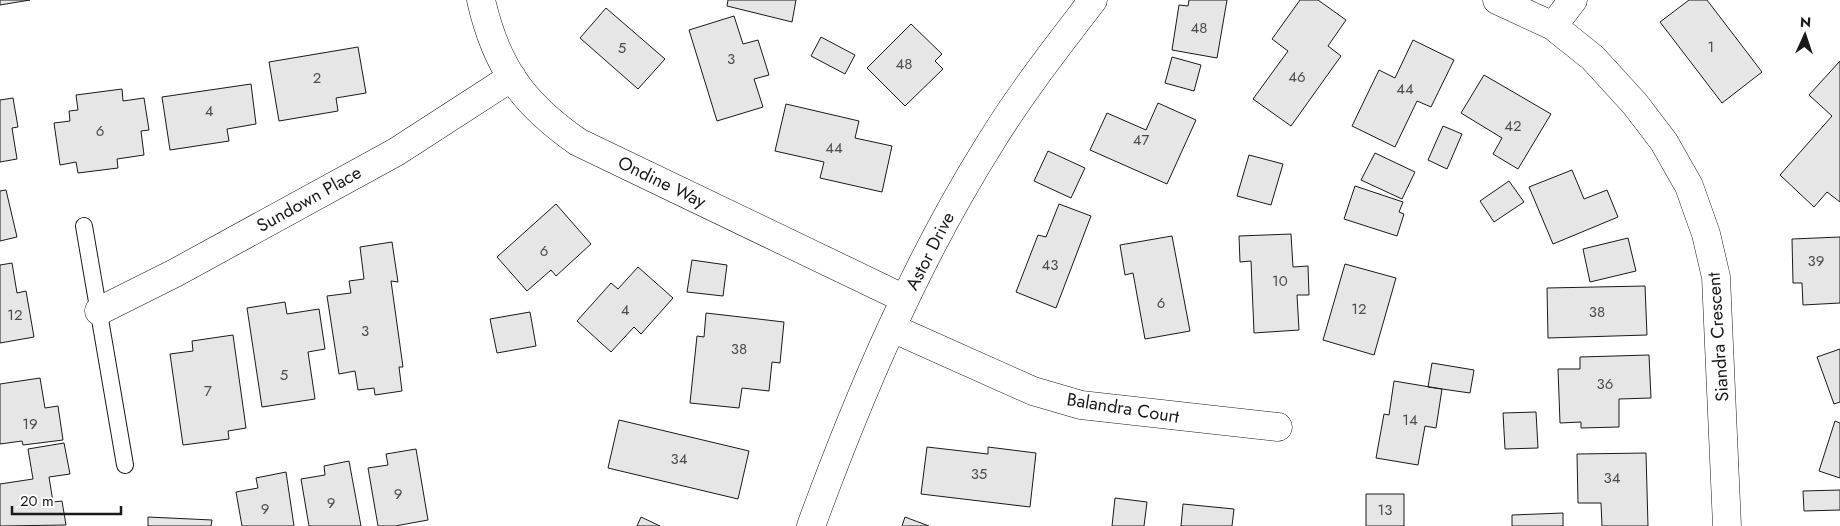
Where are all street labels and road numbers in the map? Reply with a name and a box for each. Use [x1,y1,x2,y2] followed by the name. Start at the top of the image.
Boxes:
[613,149,711,215] street label: Ondine Way
[252,159,366,239] street label: Sundown Place
[899,207,961,295] street label: Astor Drive
[1700,271,1735,403] street label: Siandra Crescent
[1065,386,1182,430] street label: Balandra Court

